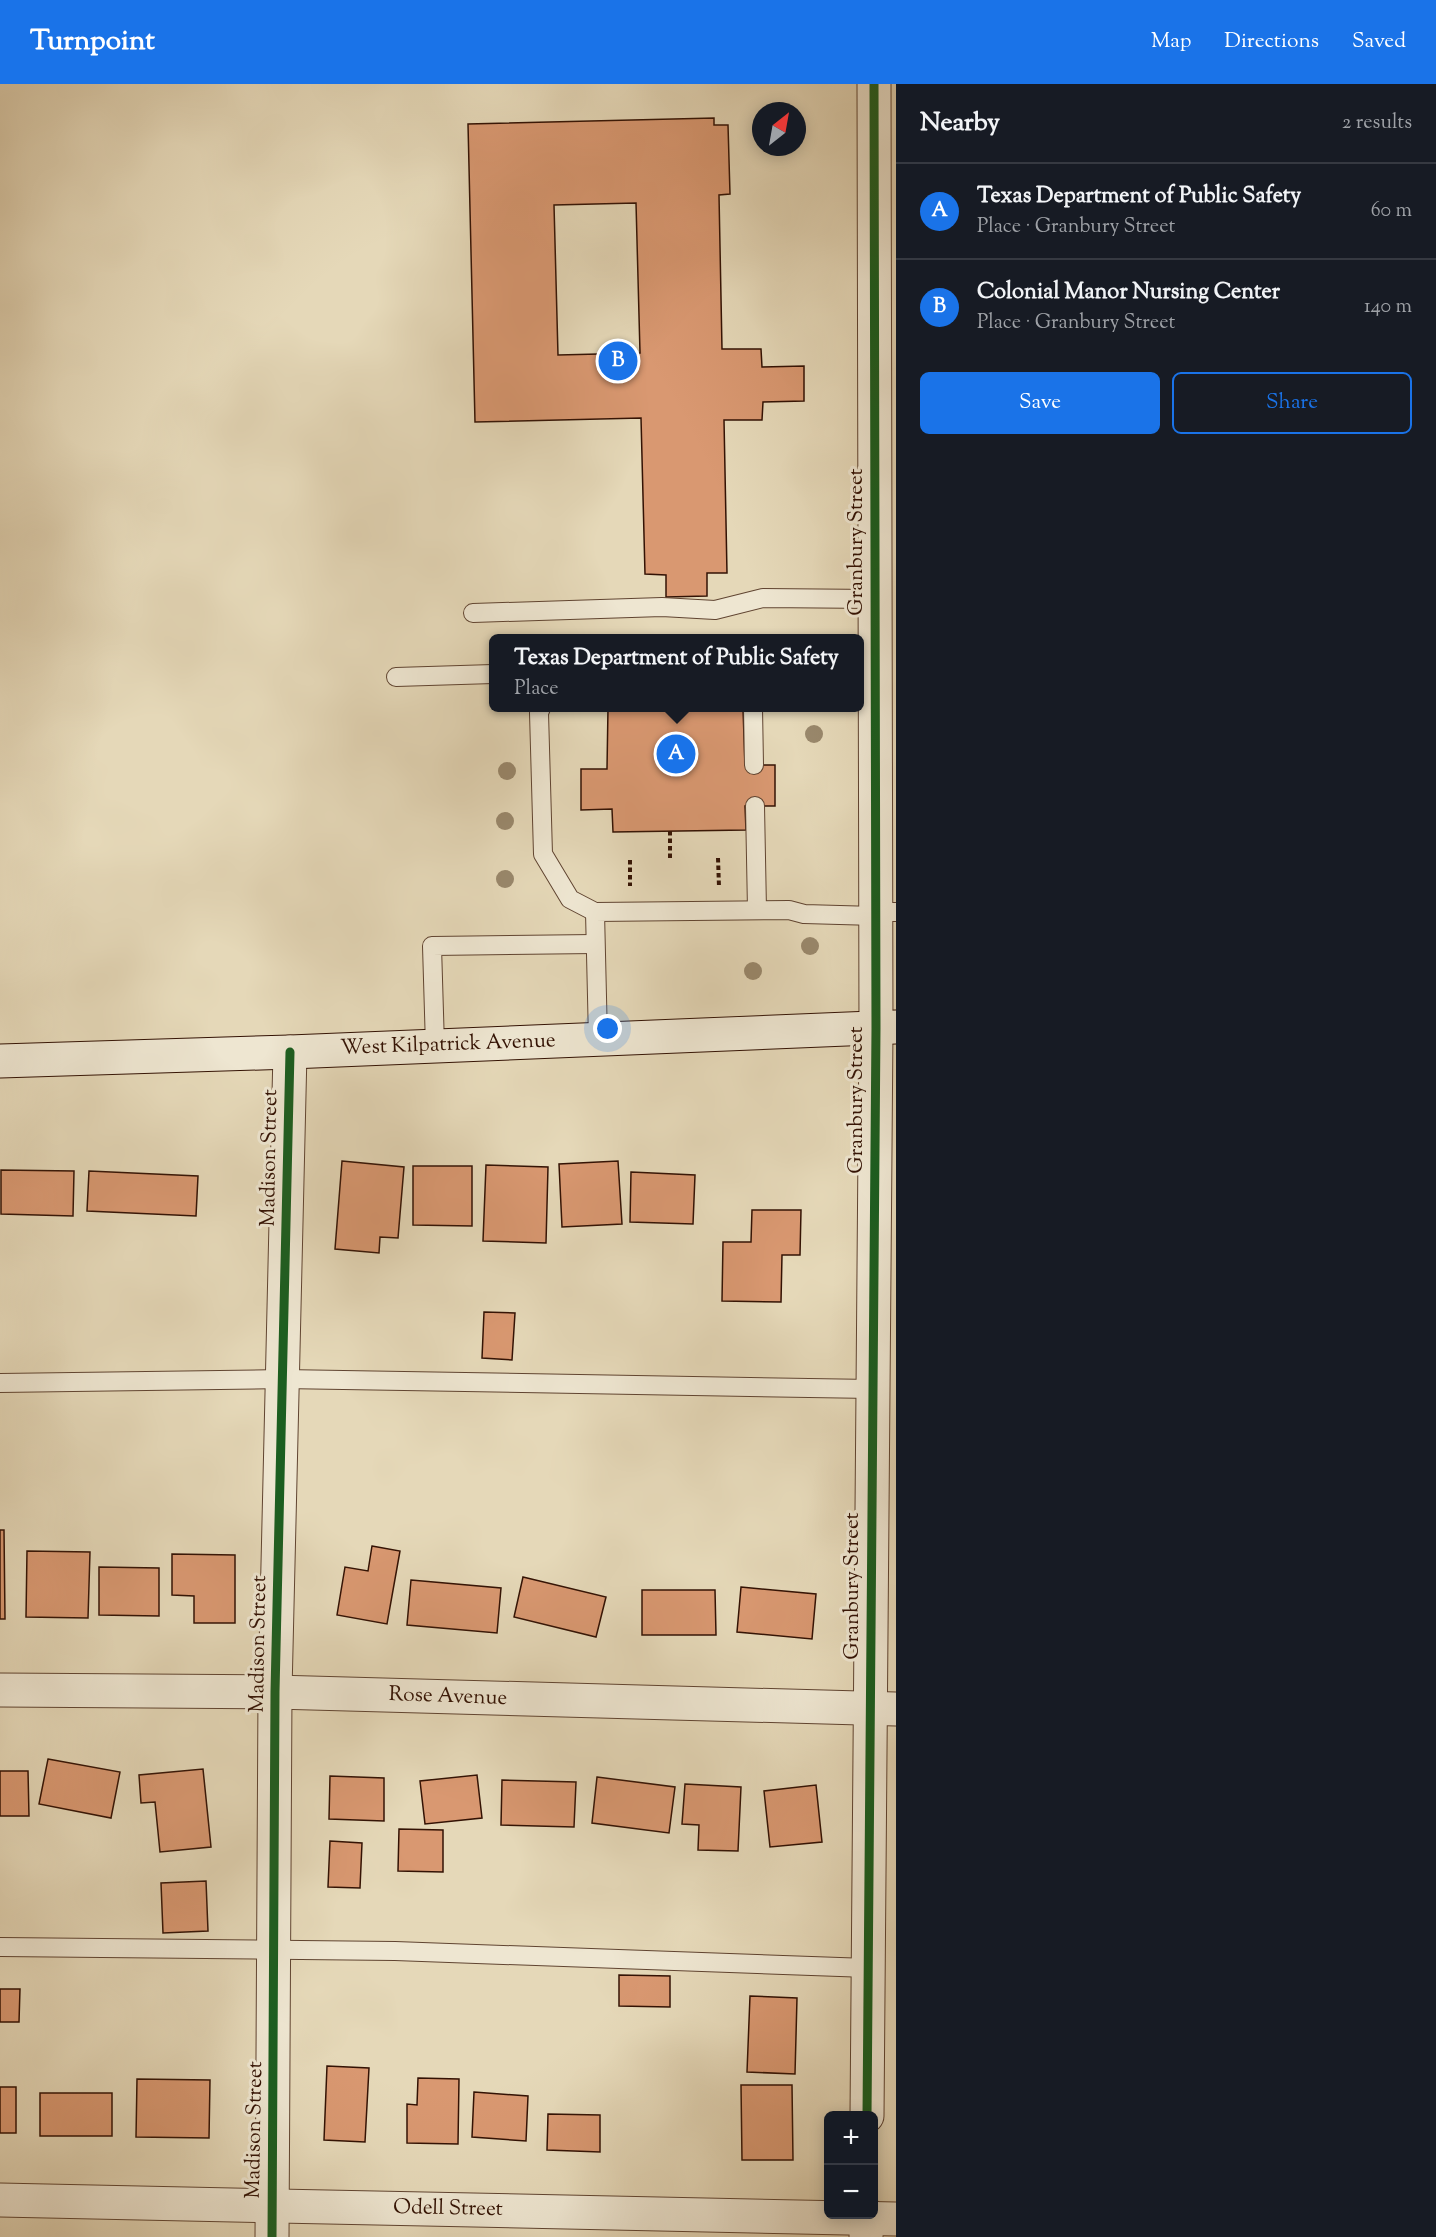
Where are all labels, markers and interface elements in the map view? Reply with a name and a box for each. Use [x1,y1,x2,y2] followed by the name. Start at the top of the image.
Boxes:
[30,22,155,62] text: Turnpoint
[1151,27,1191,57] text: Map
[1224,27,1319,57] text: Directions
[1352,27,1406,57] text: Saved
[752,102,806,156] north arrow
[920,105,1000,142] text: Nearby
[1342,109,1412,138] text: 2 results
[977,181,1301,213] text: Texas Department of Public Safety
[931,197,948,226] text: A
[1371,197,1412,226] text: 60 m
[977,213,1175,242] text: Place · Granbury Street
[977,277,1280,309] text: Colonial Manor Nursing Center
[933,293,946,322] text: B
[1364,293,1412,322] text: 140 m
[977,309,1175,338] text: Place · Granbury Street
[598,338,638,384] pin: B
[920,372,1160,434] button: Save
[1172,372,1412,434] button: Share
[842,468,872,616] street label: Granbury Street
[489,634,864,712] popup
[514,643,839,675] text: Texas Department of Public Safety
[514,675,559,704] text: Place
[656,732,696,776] pin: A
[593,1014,622,1043] your location
[340,1026,556,1064] street label: West Kilpatrick Avenue
[842,1026,872,1174] street label: Granbury Street
[254,1089,286,1227] street label: Madison Street
[838,1512,868,1660] street label: Granbury Street
[243,1575,275,1713] street label: Madison Street
[388,1680,508,1714] street label: Rose Avenue
[239,2061,271,2199] street label: Madison Street
[824,2111,878,2219] map controls
[824,2111,878,2165] button: +
[824,2165,878,2219] button: −
[393,2193,503,2225] street label: Odell Street

